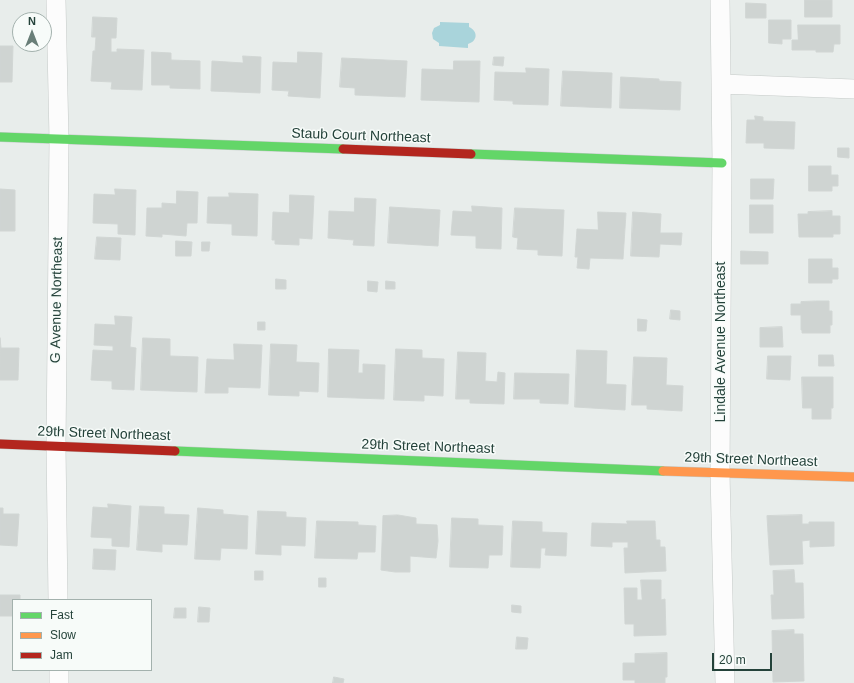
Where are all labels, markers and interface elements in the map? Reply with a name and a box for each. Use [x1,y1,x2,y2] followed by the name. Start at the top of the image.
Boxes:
[12,12,52,52] north arrow
[28,15,36,27] text: N
[291,125,431,147] street label: Staub Court Northeast
[47,237,67,363] street label: G Avenue Northeast
[713,262,729,422] street label: Lindale Avenue Northeast
[37,423,171,445] street label: 29th Street Northeast
[361,436,495,458] street label: 29th Street Northeast
[684,449,818,471] street label: 29th Street Northeast
[12,599,152,671] legend
[50,608,73,622] text: Fast
[50,628,76,642] text: Slow
[714,645,774,671] scale bar
[50,648,73,662] text: Jam
[719,653,746,667] text: 20 m

